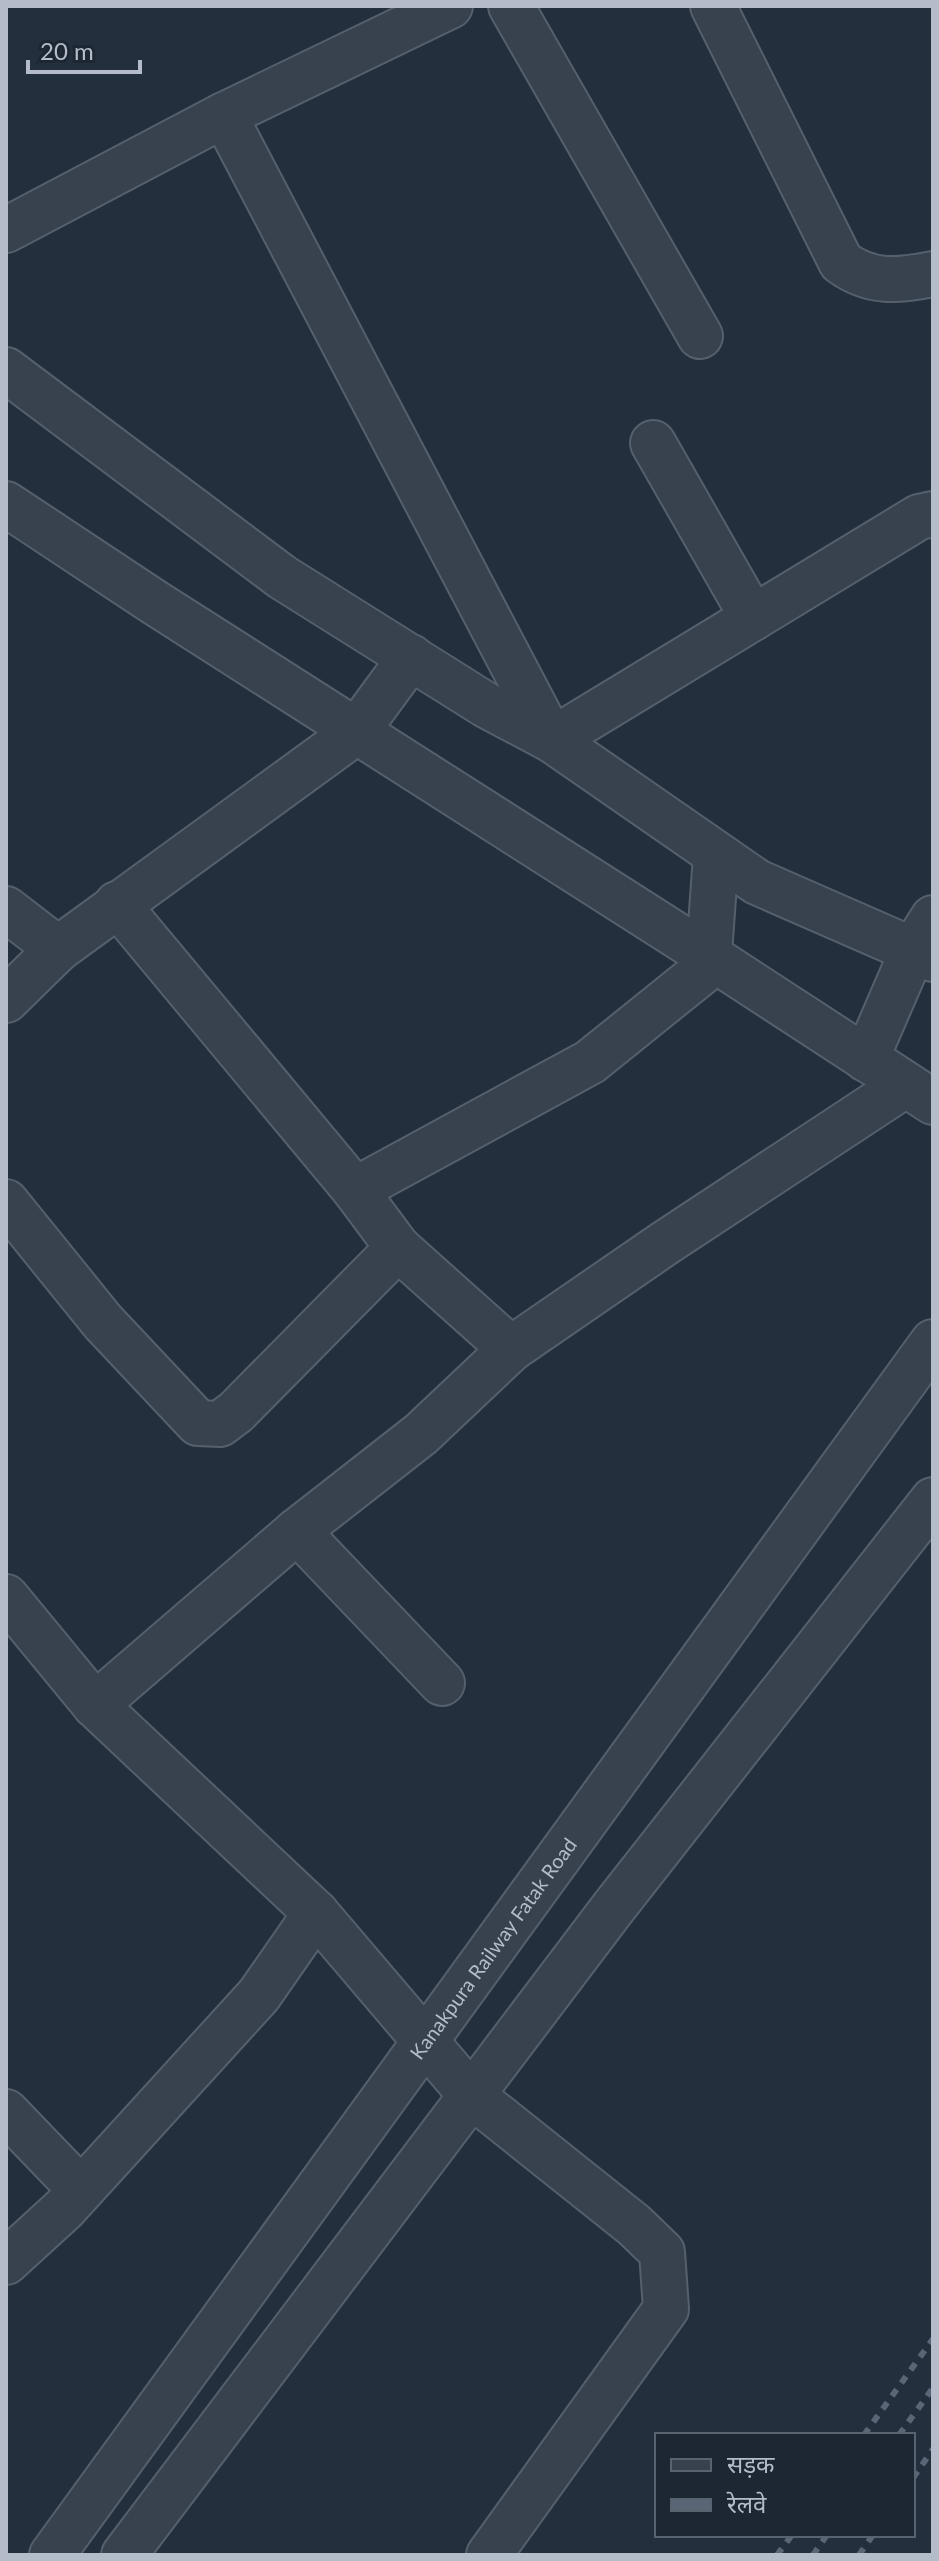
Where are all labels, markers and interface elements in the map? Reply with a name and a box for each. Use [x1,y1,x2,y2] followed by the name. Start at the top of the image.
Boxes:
[28,24,140,74] scale bar
[40,36,94,65] text: 20 m
[404,1833,581,2064] street label: Kanakpura Railway Fatak Road
[655,2433,915,2537] legend
[727,2449,775,2478] text: सड़क
[726,2489,767,2518] text: रेलवे

